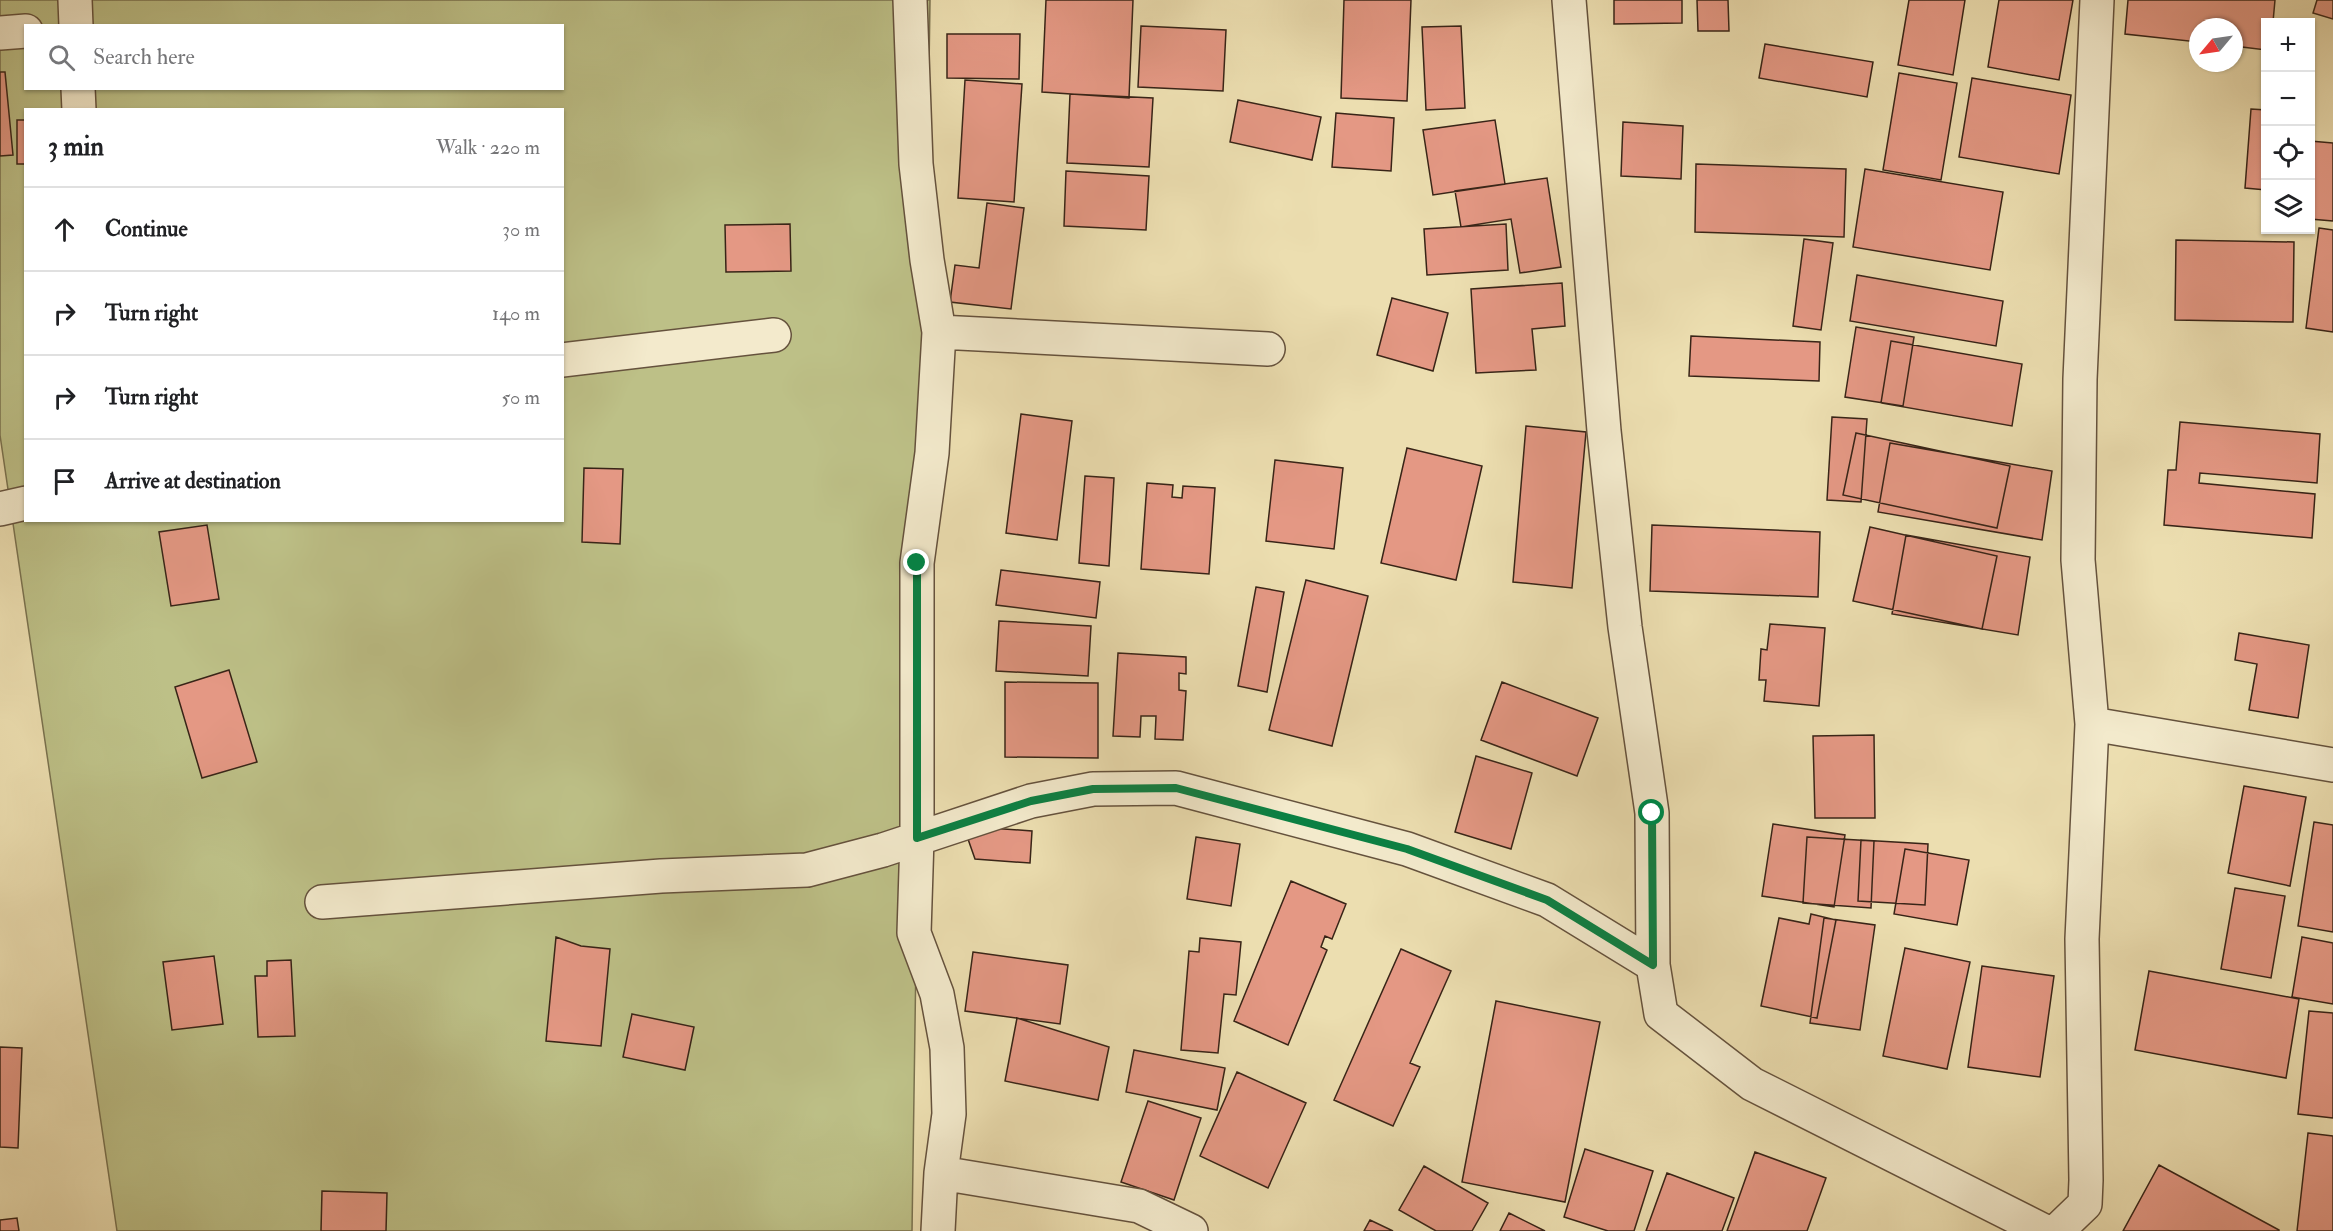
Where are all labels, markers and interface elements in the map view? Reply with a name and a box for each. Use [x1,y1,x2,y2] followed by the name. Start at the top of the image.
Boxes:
[2189,18,2243,72] north arrow
[2261,18,2315,234] map controls
[2261,18,2315,72] button: +
[24,24,564,90] search box
[45,41,78,74] icon: search
[93,43,195,71] text: Search here
[2261,72,2315,126] button: −
[2261,126,2315,180] button: locate
[48,131,104,163] text: 3 min
[436,135,540,160] text: Walk · 220 m
[2261,180,2315,234] button: layers
[48,213,81,246] icon: ahead
[105,215,188,243] text: Continue
[502,217,540,242] text: 30 m
[48,297,81,330] icon: right
[105,299,198,327] text: Turn right
[492,301,540,326] text: 140 m
[48,381,81,414] icon: right
[105,383,198,411] text: Turn right
[501,385,540,410] text: 50 m
[48,465,81,498] icon: arrive
[105,467,281,495] text: Arrive at destination
[903,549,929,575] route end
[1638,799,1664,825] route start

